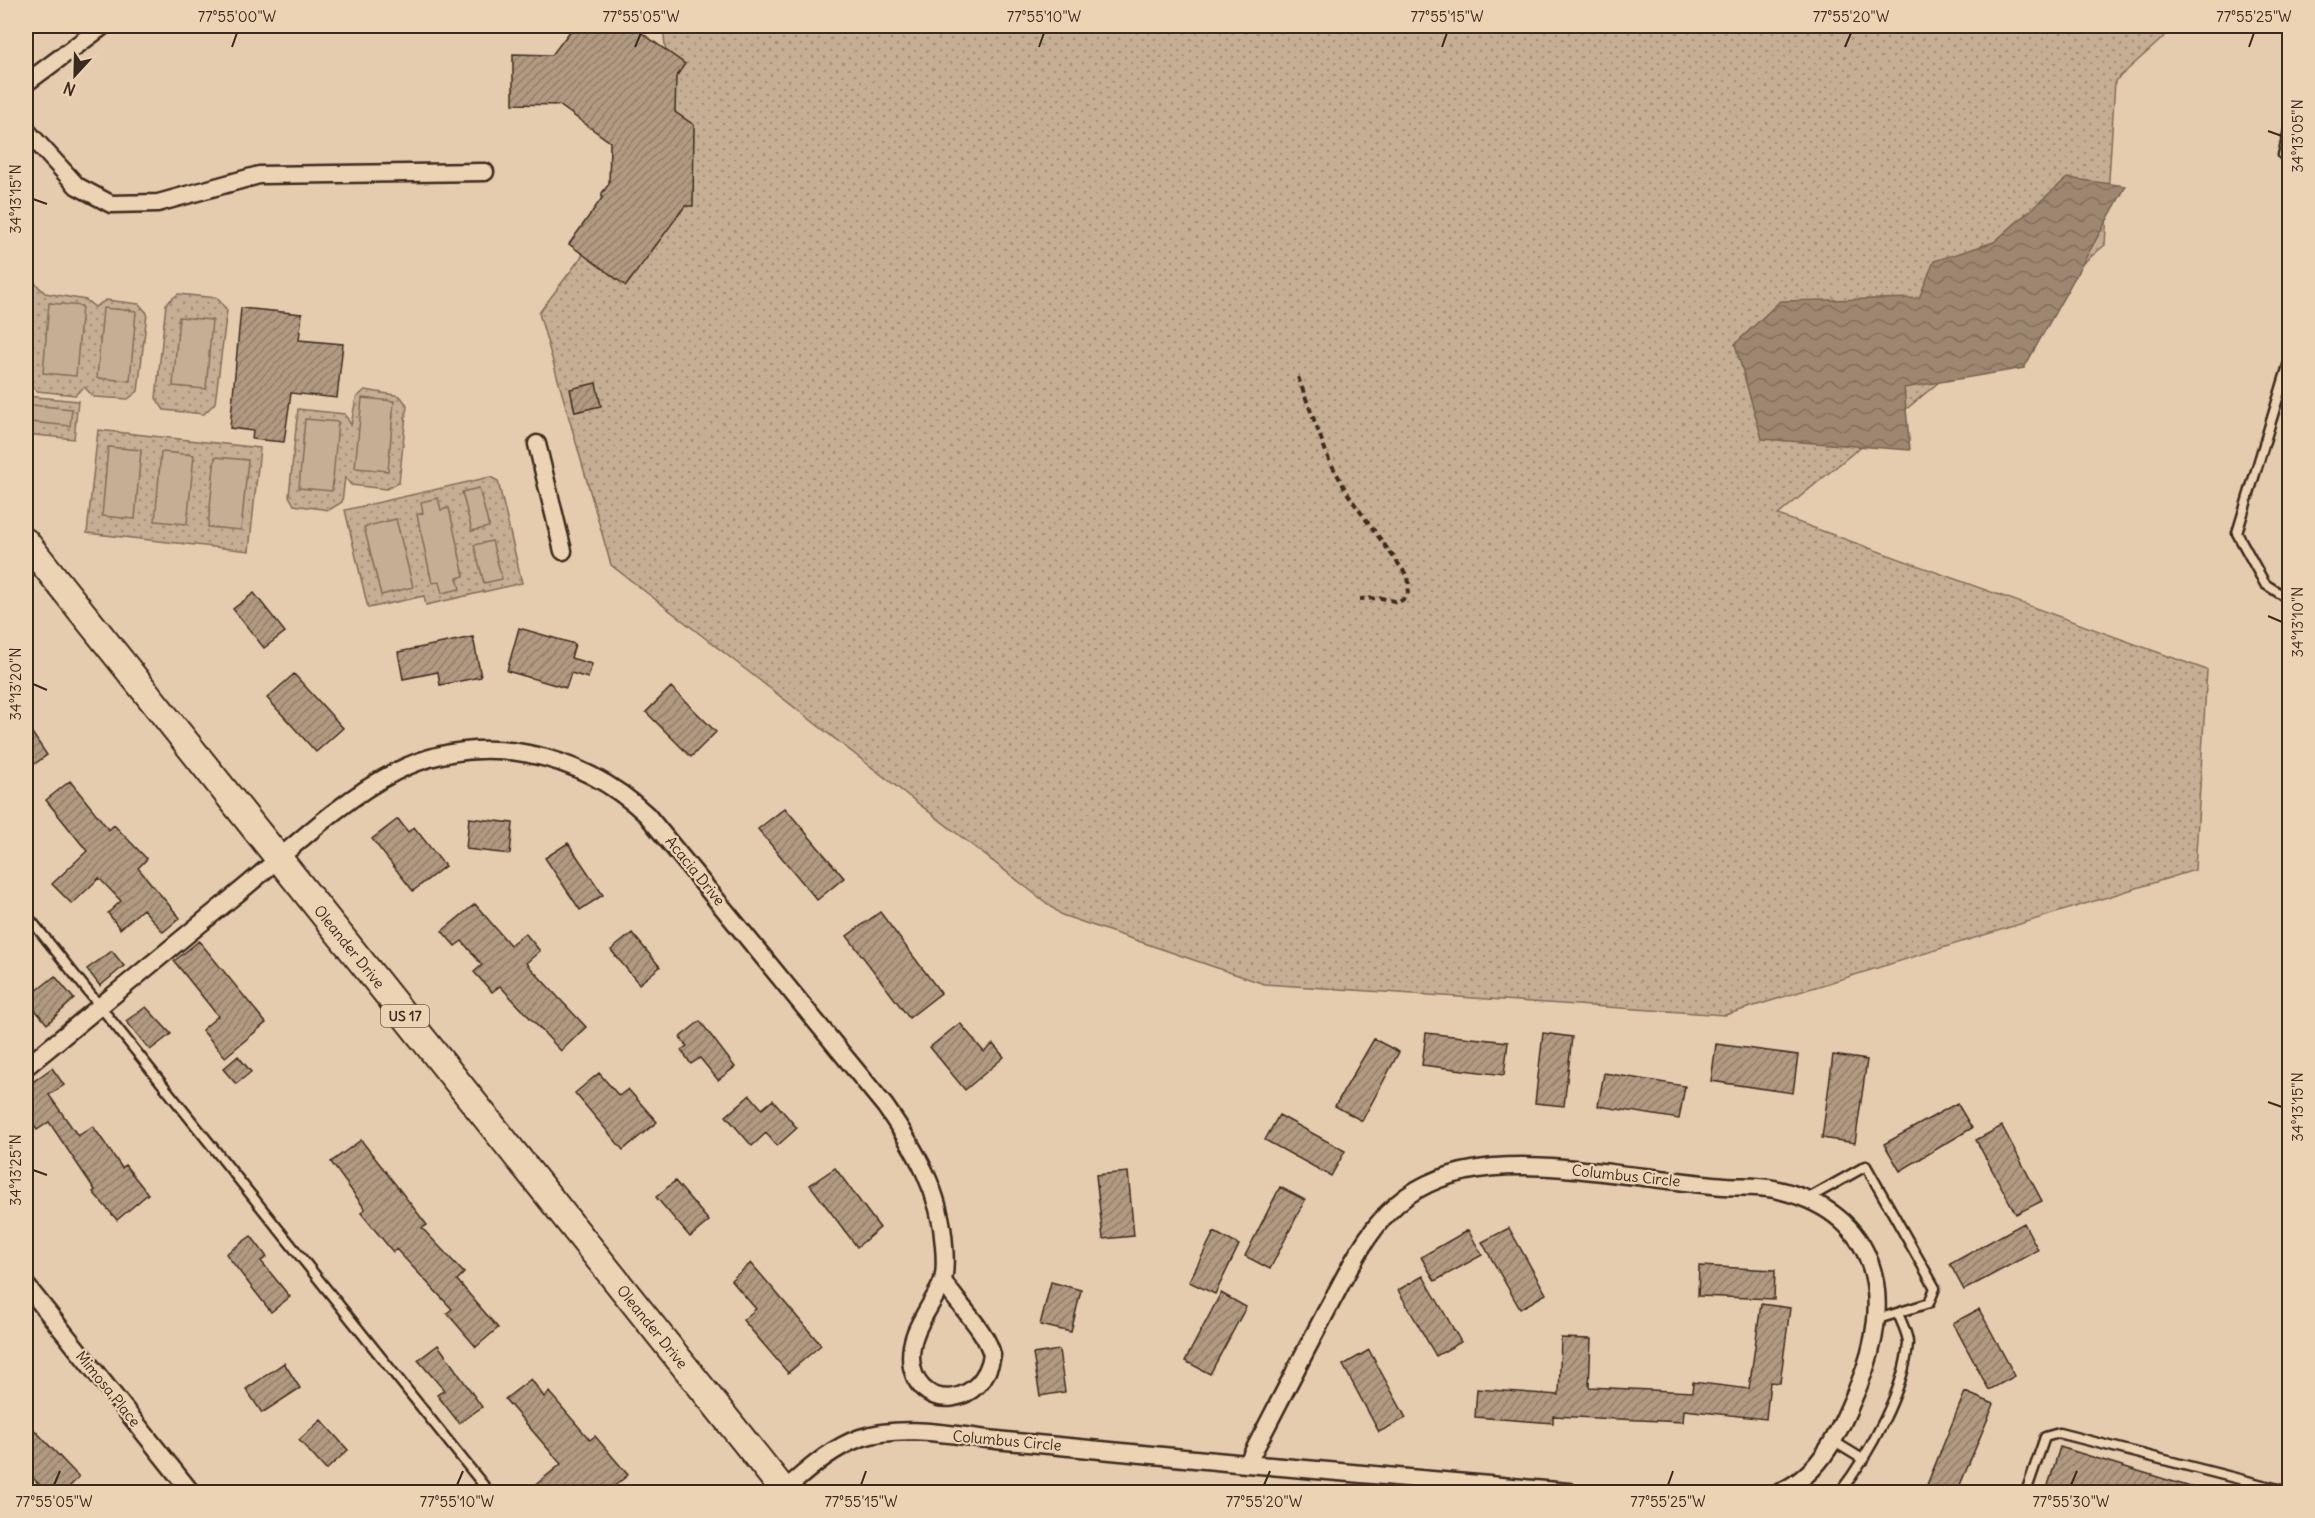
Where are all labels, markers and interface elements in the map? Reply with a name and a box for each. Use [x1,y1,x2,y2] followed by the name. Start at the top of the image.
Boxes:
[198,7,277,26] text: 77°55'00"W
[602,7,680,26] text: 77°55'05"W
[1007,7,1082,26] text: 77°55'10"W
[1410,7,1484,26] text: 77°55'15"W
[1813,7,1890,26] text: 77°55'20"W
[2216,7,2292,26] text: 77°55'25"W
[45,45,105,105] north arrow
[61,78,78,100] text: N
[2288,99,2307,173] text: 34°13'05"N
[6,164,25,234] text: 34°13'15"N
[2288,587,2307,657] text: 34°13'10"N
[6,647,25,721] text: 34°13'20"N
[661,832,729,909] street label: Acacia Drive
[310,901,389,992] street label: Oleander Drive
[381,1005,429,1027] road number: US 17
[2288,1072,2307,1142] text: 34°13'15"N
[6,1134,25,1206] text: 34°13'25"N
[1571,1160,1681,1191] street label: Columbus Circle
[613,1281,692,1372] street label: Oleander Drive
[72,1347,145,1431] street label: Mimosa Place
[952,1426,1062,1455] street label: Columbus Circle
[15,1492,93,1511] text: 77°55'05"W
[420,1492,495,1511] text: 77°55'10"W
[824,1492,898,1511] text: 77°55'15"W
[1226,1492,1303,1511] text: 77°55'20"W
[1630,1492,1706,1511] text: 77°55'25"W
[2033,1492,2110,1511] text: 77°55'30"W

